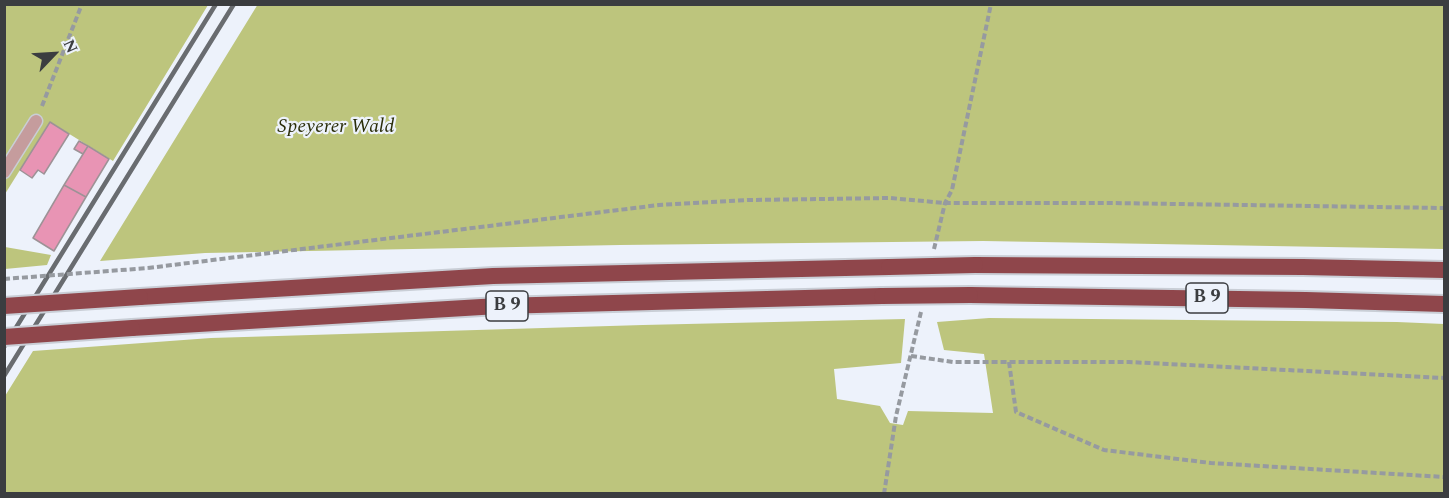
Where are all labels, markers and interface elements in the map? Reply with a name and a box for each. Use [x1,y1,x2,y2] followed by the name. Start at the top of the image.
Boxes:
[24,24,84,84] north arrow
[57,35,84,57] text: N
[278,116,394,140] park label: Speyerer Wald
[1186,283,1228,313] road number: B 9
[486,291,528,321] road number: B 9

